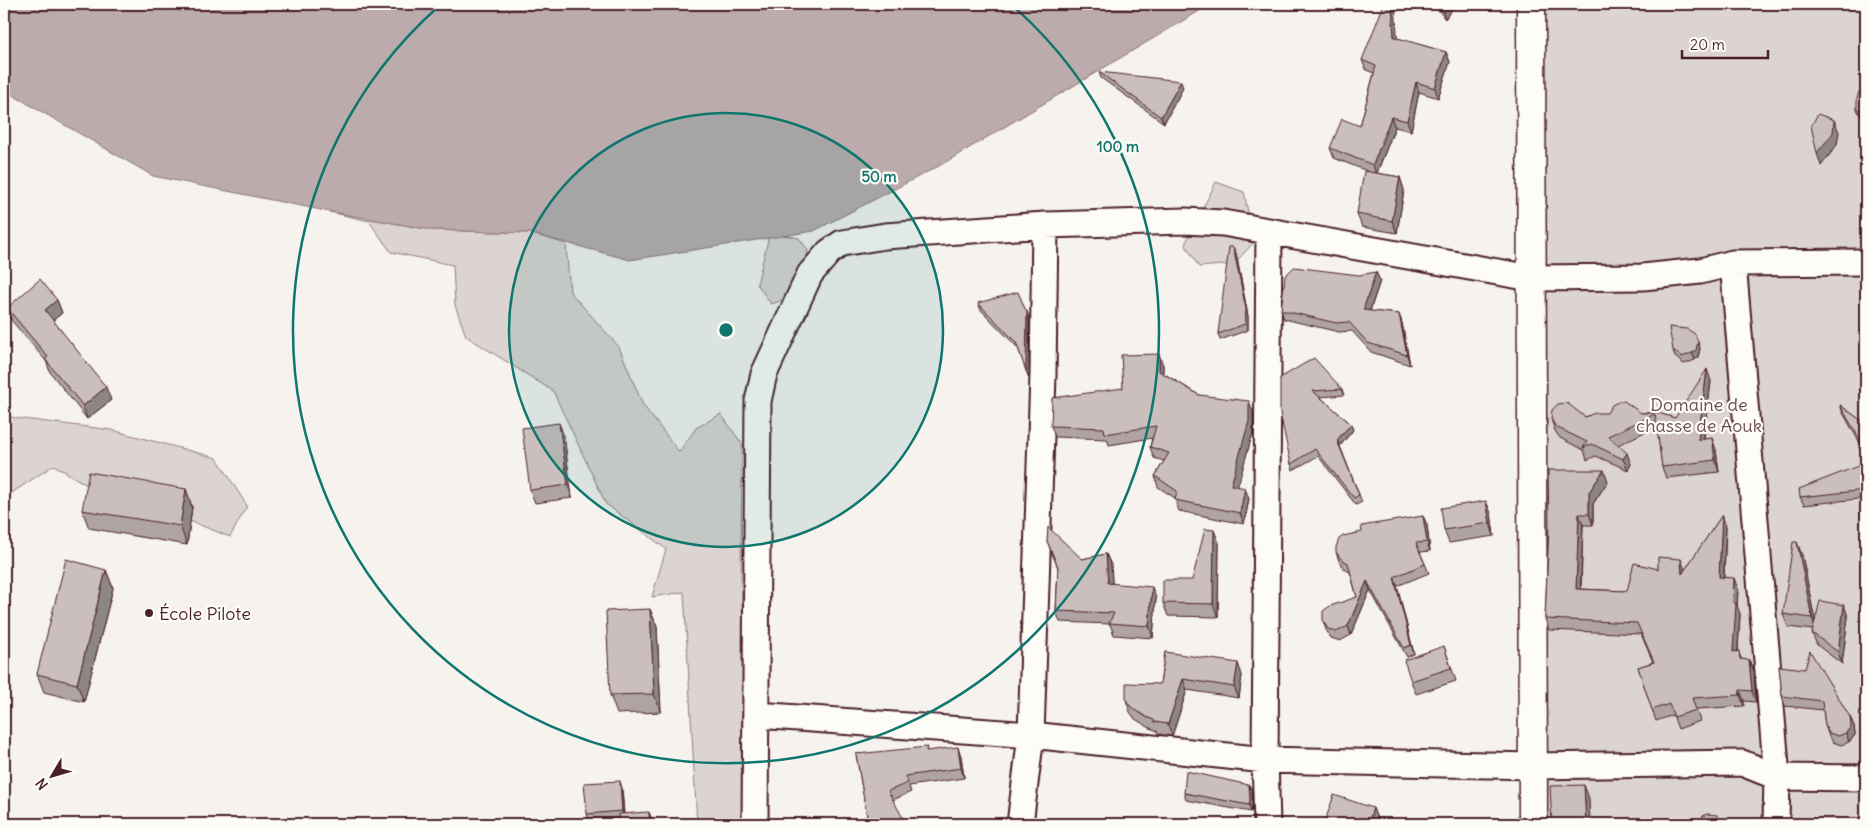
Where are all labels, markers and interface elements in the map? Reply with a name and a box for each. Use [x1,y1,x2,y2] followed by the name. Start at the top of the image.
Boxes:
[1682,28,1769,60] scale bar
[1690,35,1725,54] text: 20 m
[1097,137,1139,156] text: 100 m
[861,167,897,186] text: 50 m
[717,321,735,339] centre of rings
[1636,393,1762,437] park label: Domaine de chasse de Aouk
[159,602,251,625] place label: École Pilote
[143,607,155,619] marker: École Pilote
[28,750,78,800] north arrow
[32,775,52,793] text: N

